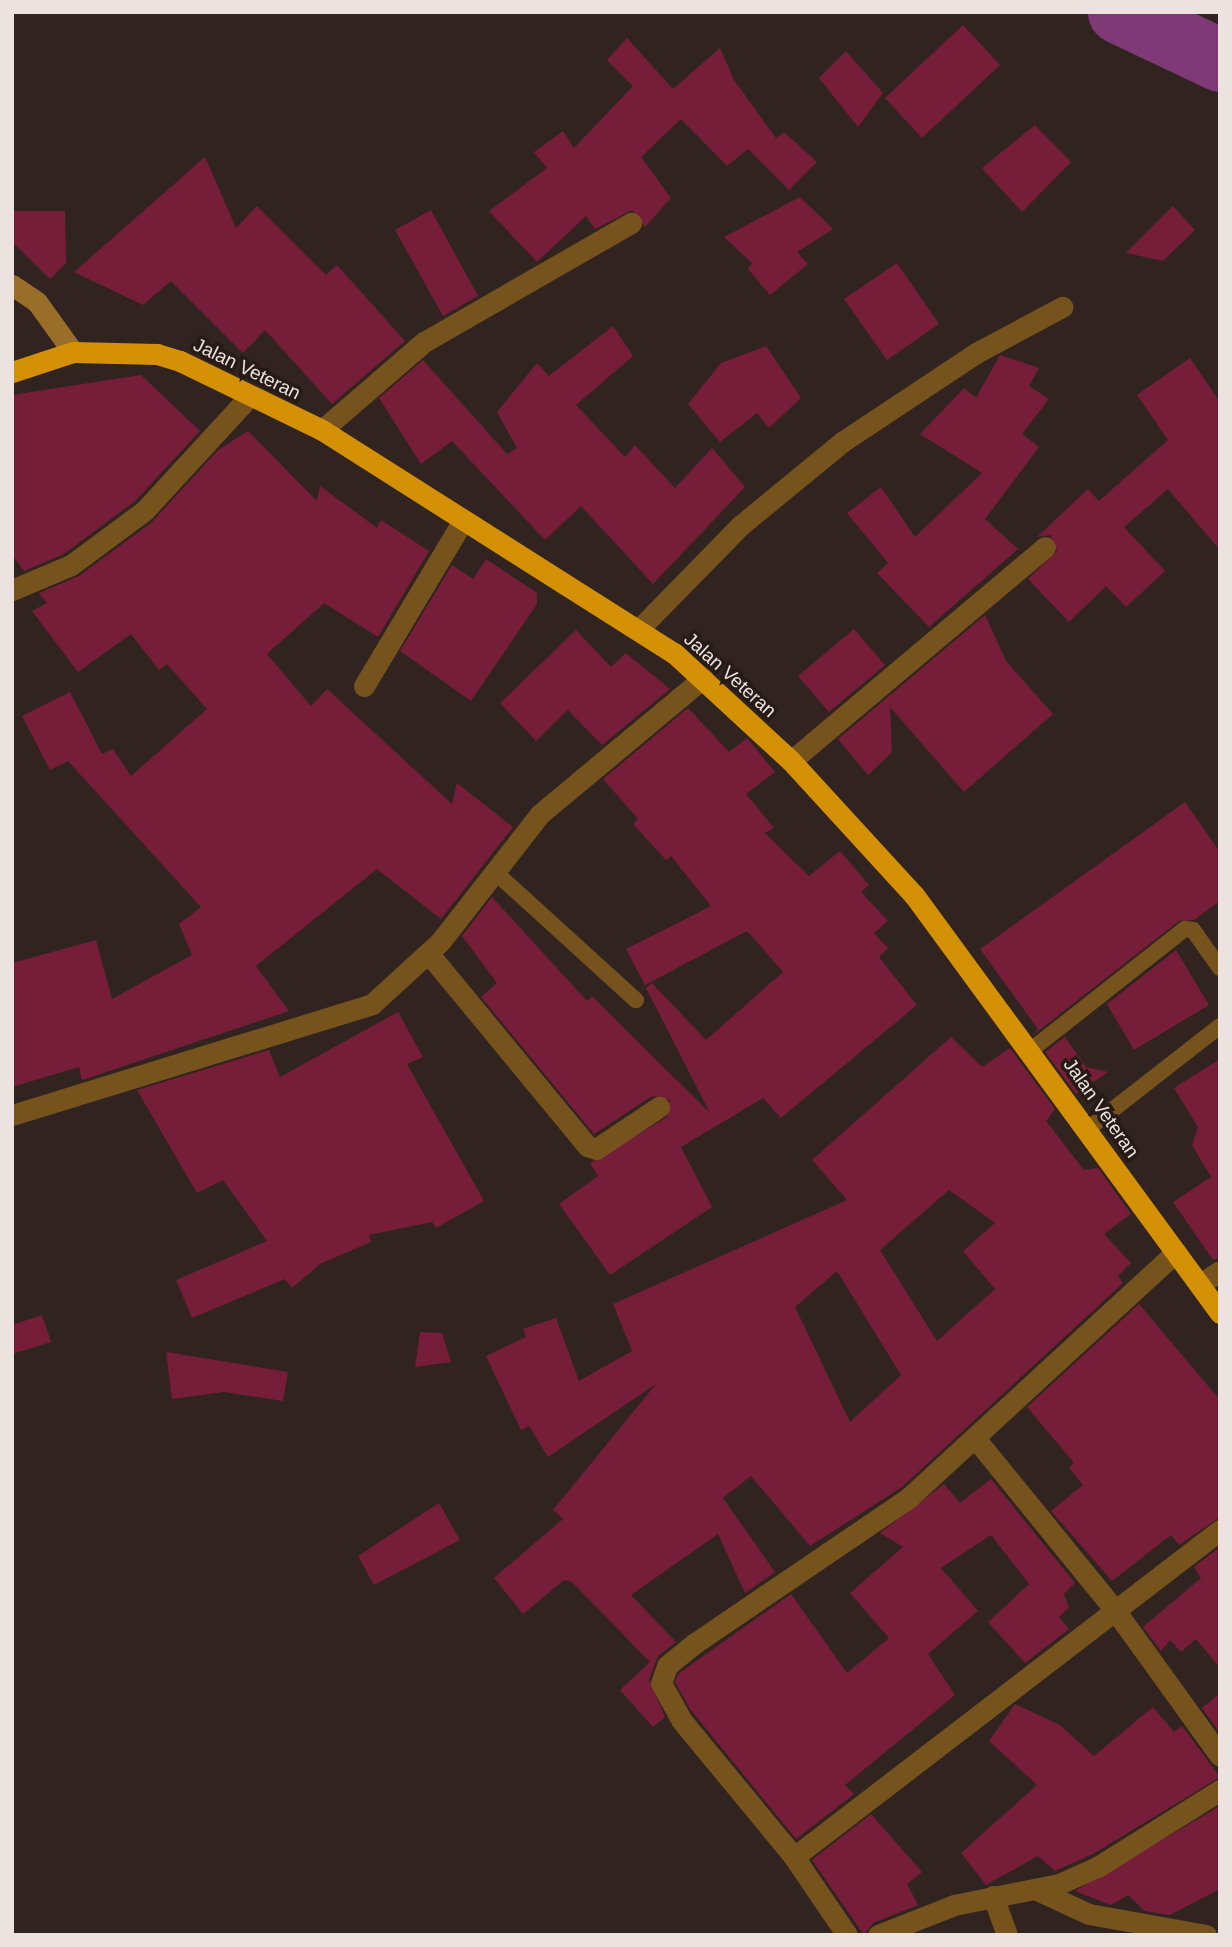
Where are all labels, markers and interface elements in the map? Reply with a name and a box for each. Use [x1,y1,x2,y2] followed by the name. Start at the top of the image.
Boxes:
[190,333,304,405] street label: Jalan Veteran
[679,628,781,722] street label: Jalan Veteran
[1058,1054,1144,1162] street label: Jalan Veteran

